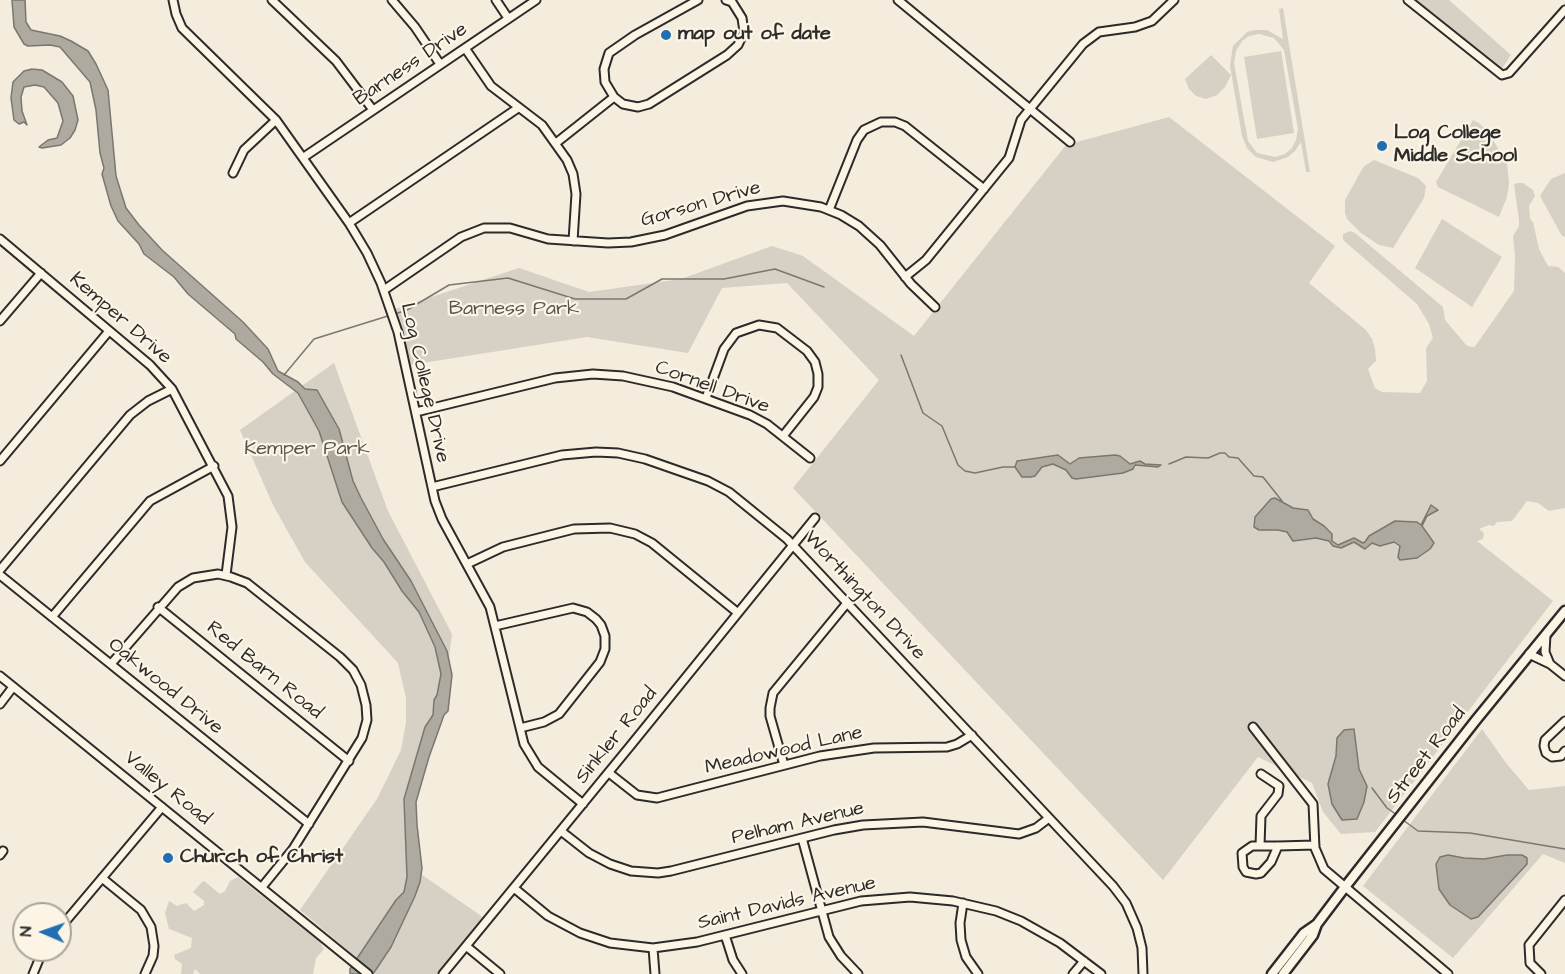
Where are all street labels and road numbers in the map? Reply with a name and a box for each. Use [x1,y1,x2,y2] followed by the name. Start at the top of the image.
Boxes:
[349,18,473,112] street label: Barness Drive
[638,176,764,234] street label: Gorson Drive
[64,268,176,370] street label: Kemper Drive
[394,301,454,465] street label: Log College Drive
[652,356,772,420] street label: Cornell Drive
[798,526,930,666] street label: Worthington Drive
[201,617,327,725] street label: Red Barn Road
[103,633,227,741] street label: Oakwood Drive
[571,683,663,789] street label: Sinkler Road
[1382,703,1472,809] street label: Street Road
[703,721,865,781] street label: Meadowood Lane
[119,747,215,831] street label: Valley Road
[729,797,867,851] street label: Pelham Avenue
[696,872,878,936] street label: Saint Davids Avenue

